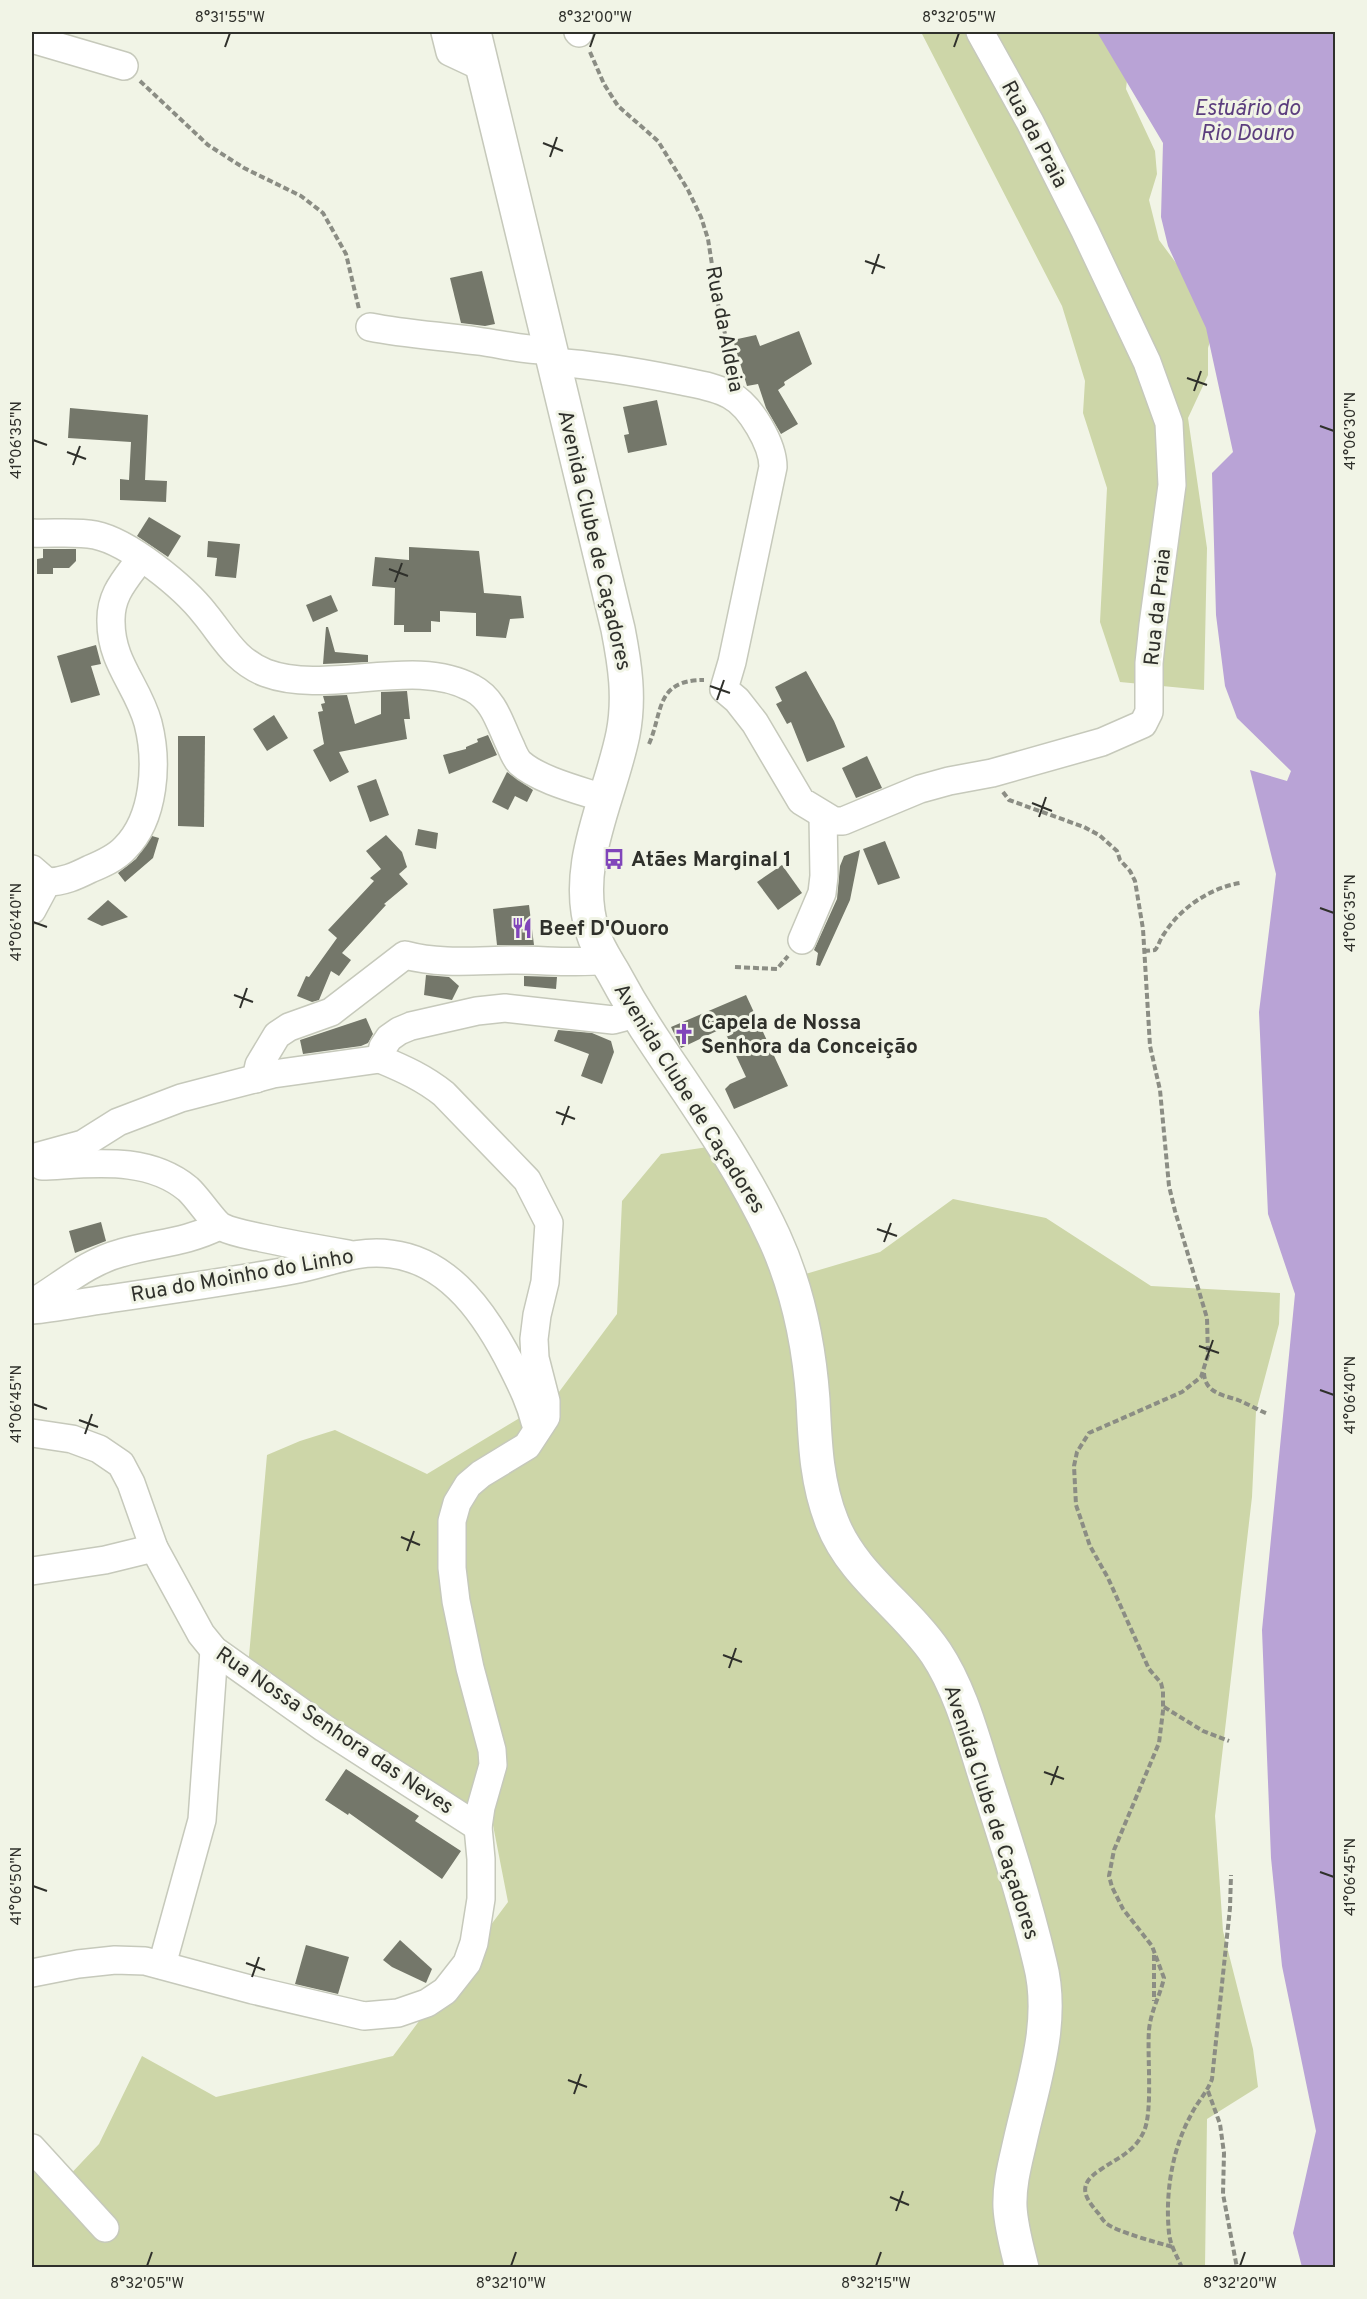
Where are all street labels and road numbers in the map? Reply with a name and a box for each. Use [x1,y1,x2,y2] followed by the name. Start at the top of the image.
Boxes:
[994,76,1073,193] street label: Rua da Praia
[698,264,749,395] street label: Rua da Aldeia
[550,408,637,673] street label: Avenida Clube de Caçadores
[1139,547,1178,667] street label: Rua da Praia
[607,979,771,1219] street label: Avenida Clube de Caçadores
[129,1244,356,1309] street label: Rua do Moinho do Linho
[210,1641,458,1821] street label: Rua Nossa Senhora das Neves
[937,1682,1045,1943] street label: Avenida Clube de Caçadores

